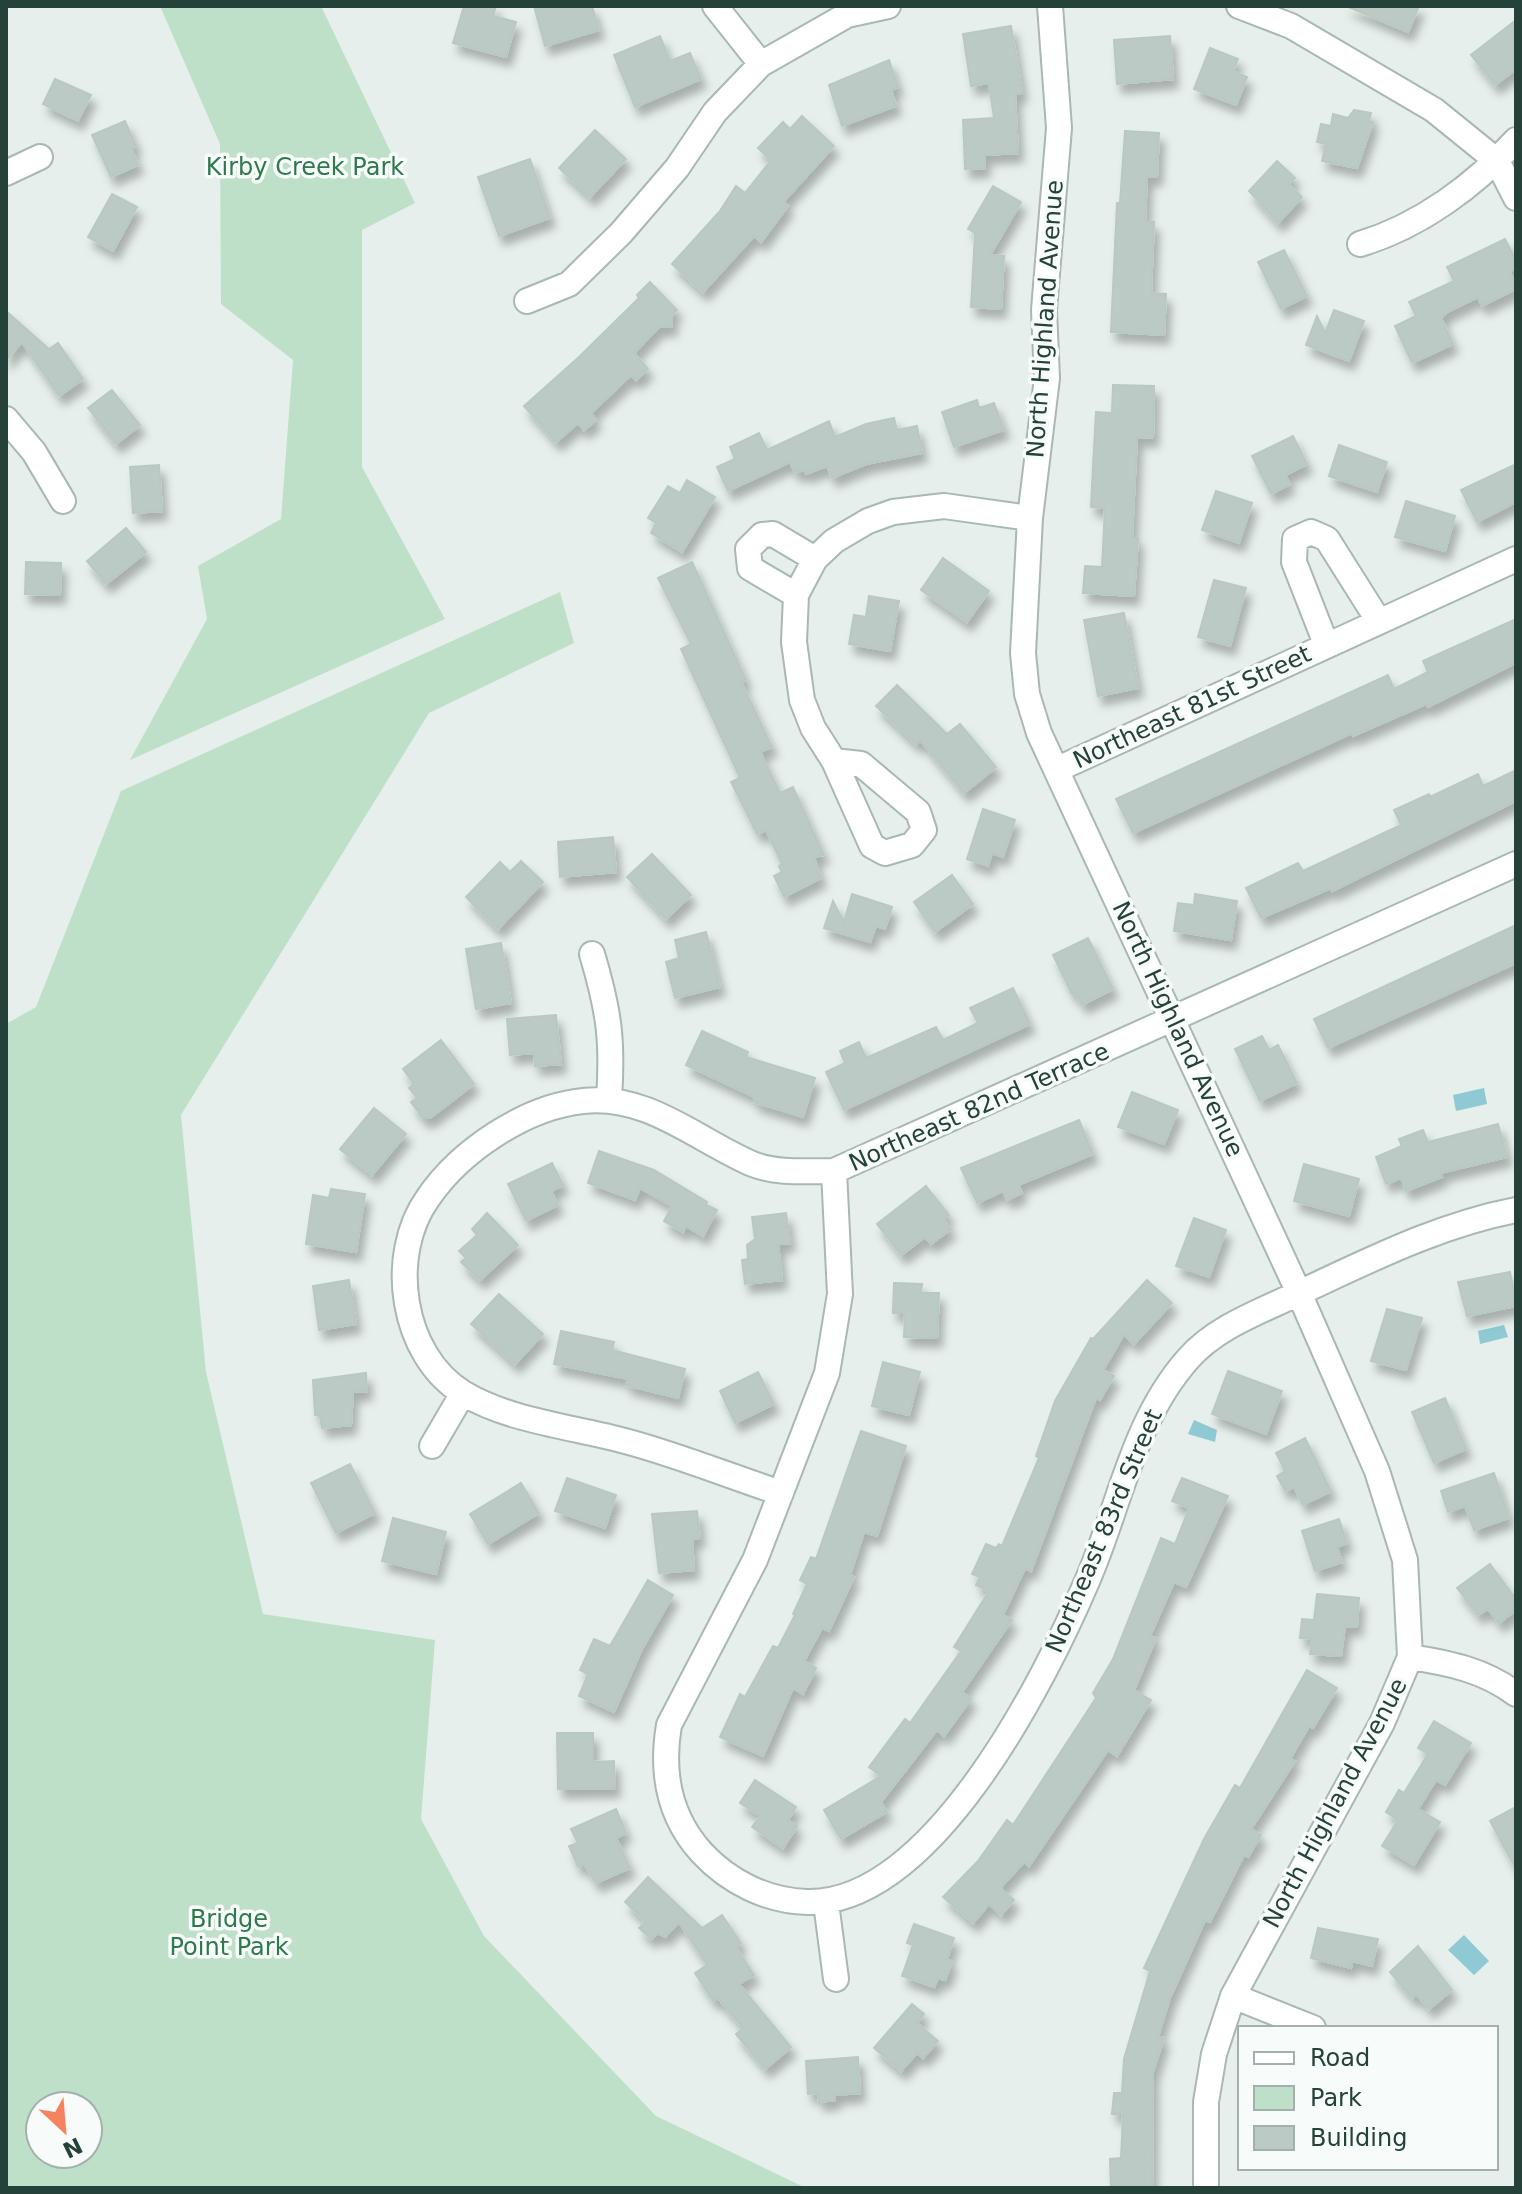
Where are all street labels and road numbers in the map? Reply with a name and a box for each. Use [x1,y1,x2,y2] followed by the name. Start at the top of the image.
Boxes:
[1021,179,1069,459] street label: North Highland Avenue
[1069,640,1315,774] street label: Northeast 81st Street
[1106,897,1250,1161] street label: North Highland Avenue
[844,1037,1114,1177] street label: Northeast 82nd Terrace
[1040,1405,1168,1657] street label: Northeast 83rd Street
[1257,1673,1413,1933] street label: North Highland Avenue

